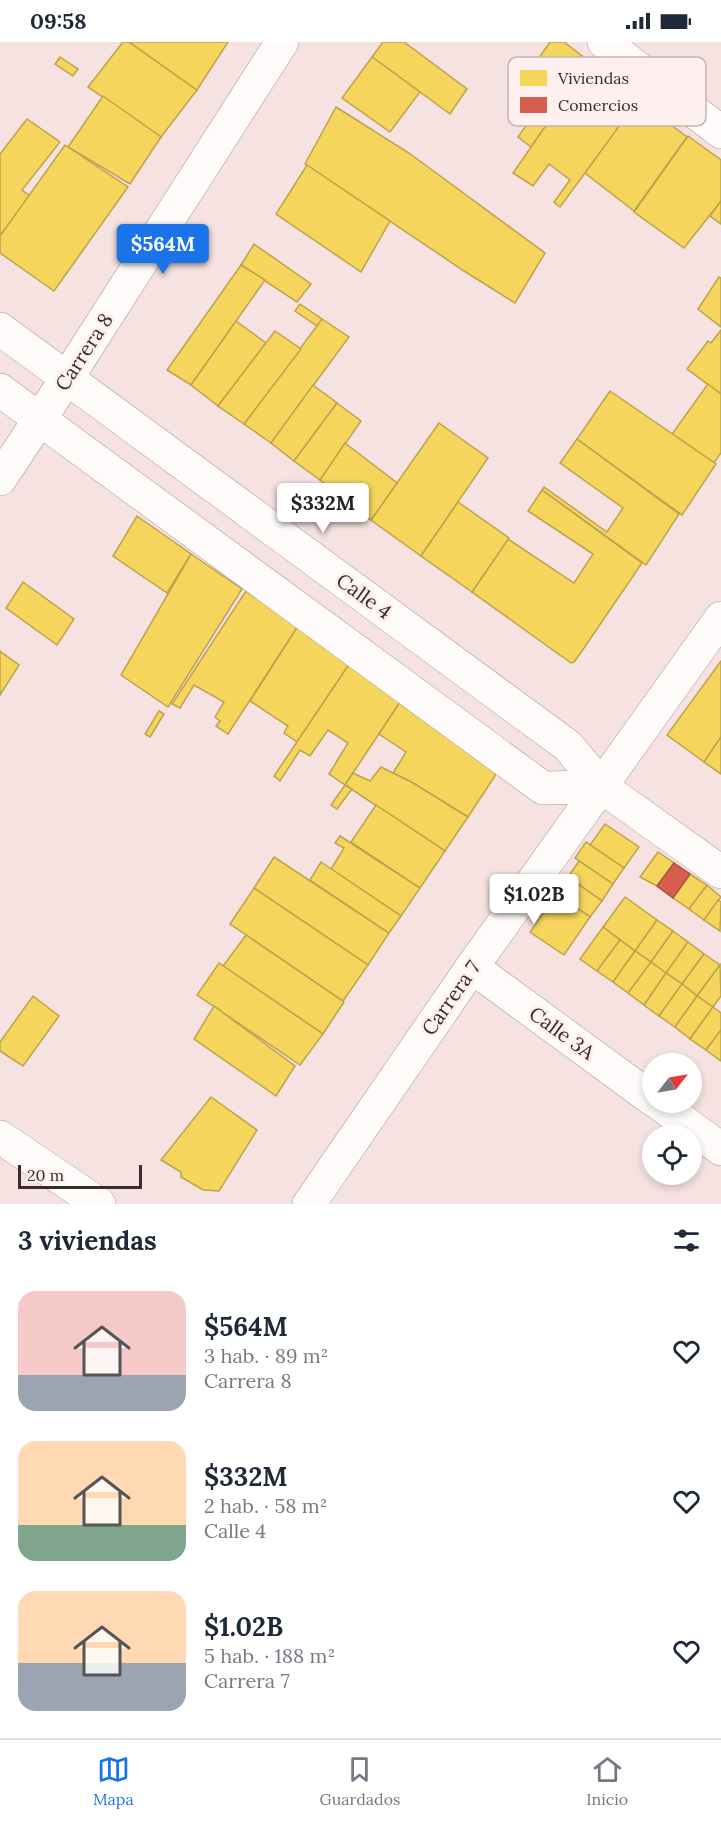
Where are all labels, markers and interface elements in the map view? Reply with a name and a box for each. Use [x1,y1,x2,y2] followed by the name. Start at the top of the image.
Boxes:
[30,7,87,35] text: 09:58
[508,57,706,126] legend
[557,68,629,88] text: Viviendas
[558,95,638,115] text: Comercios
[121,224,205,275] pin: $564M
[131,231,195,256] text: $564M
[49,308,118,395] street label: Carrera 8
[281,483,365,534] pin: $332M
[291,490,355,515] text: $332M
[332,567,397,624] street label: Calle 4
[485,874,583,925] pin: $1.02B
[504,881,564,906] text: $1.02B
[416,955,485,1040] street label: Carrera 7
[525,1000,600,1065] street label: Calle 3A
[642,1053,702,1113] north arrow
[642,1053,702,1185] map controls
[642,1125,702,1185] button: locate
[18,1162,142,1190] scale bar
[27,1165,64,1185] text: 20 m
[18,1224,157,1257] text: 3 viviendas
[670,1224,703,1257] icon: filters
[204,1310,288,1343] text: $564M
[66,1315,138,1387] icon: home
[670,1335,703,1368] icon: heart
[204,1343,328,1368] text: 3 hab. · 89 m²
[204,1368,292,1393] text: Carrera 8
[204,1460,288,1493] text: $332M
[66,1465,138,1537] icon: home
[670,1485,703,1518] icon: heart
[204,1493,327,1518] text: 2 hab. · 58 m²
[204,1518,266,1543] text: Calle 4
[204,1610,283,1643] text: $1.02B
[66,1615,138,1687] icon: home
[670,1635,703,1668] icon: heart
[204,1643,335,1668] text: 5 hab. · 188 m²
[204,1668,290,1693] text: Carrera 7
[93,1753,134,1809] tab: Mapa
[319,1753,400,1809] tab: Guardados
[586,1753,628,1809] tab: Inicio

